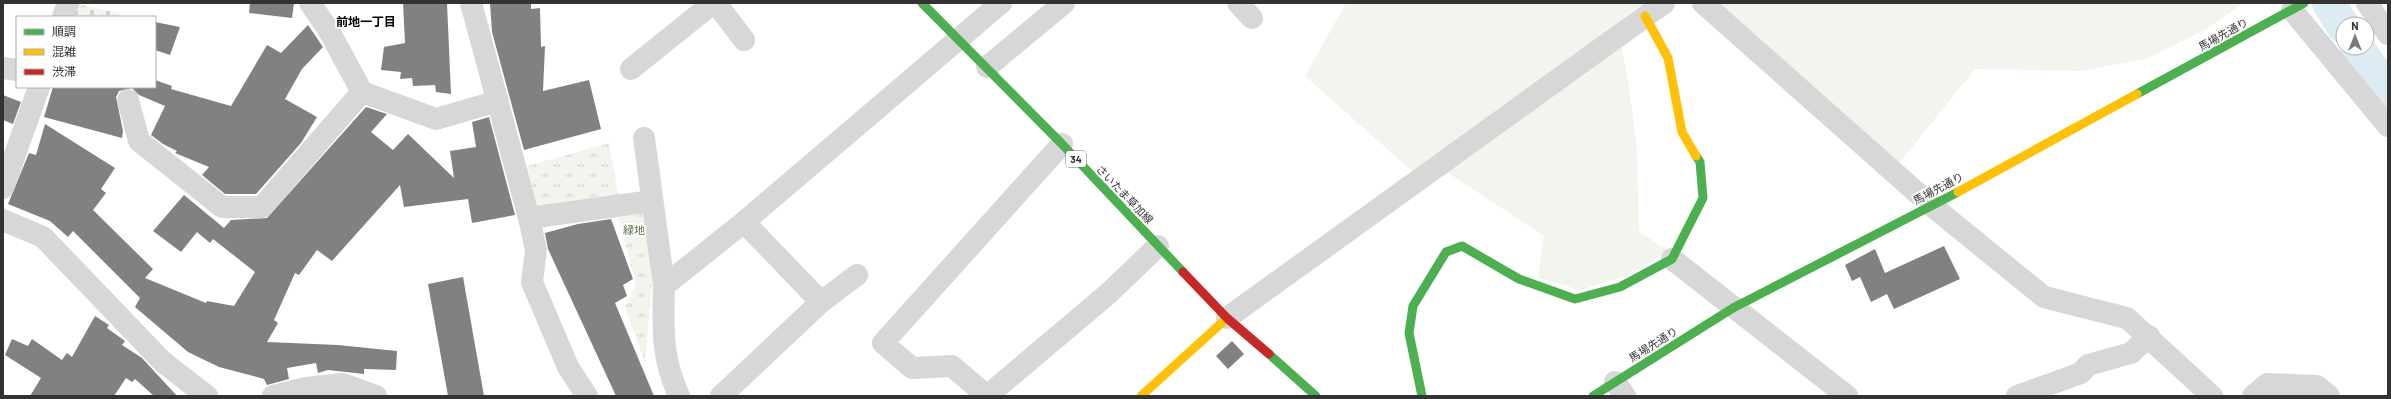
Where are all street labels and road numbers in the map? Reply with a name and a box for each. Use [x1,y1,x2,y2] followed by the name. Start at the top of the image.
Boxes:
[2196,15,2250,53] street label: 馬場先通り
[1066,151,1086,167] road number: 34
[1094,162,1156,226] street label: さいたま草加線
[1911,169,1965,207] street label: 馬場先通り
[1626,324,1680,364] street label: 馬場先通り

